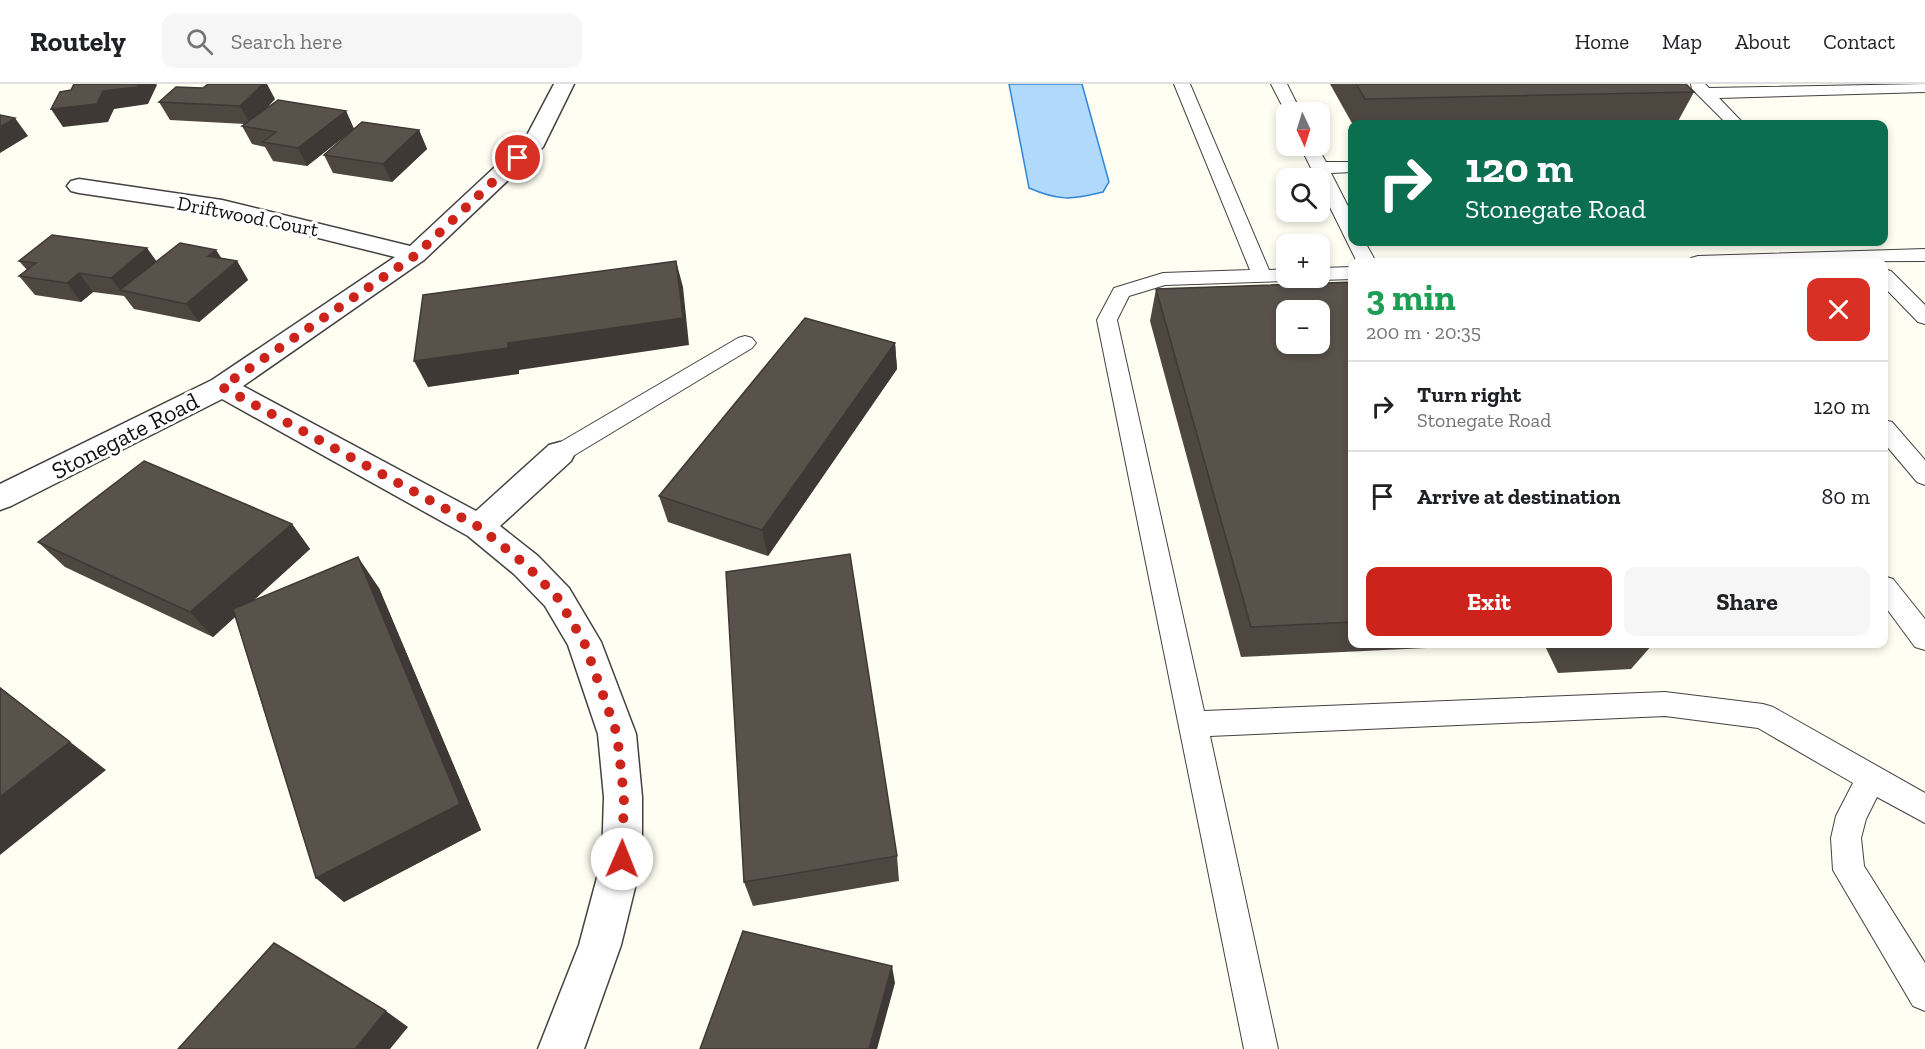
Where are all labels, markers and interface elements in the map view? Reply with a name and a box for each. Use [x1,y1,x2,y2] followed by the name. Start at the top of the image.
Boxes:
[162,14,582,68] search box
[30,25,126,58] text: Routely
[183,25,216,58] icon: search
[231,28,342,55] text: Search here
[1575,29,1629,54] text: Home
[1662,29,1702,54] text: Map
[1735,29,1790,54] text: About
[1823,29,1895,54] text: Contact
[1276,102,1330,156] north arrow
[1276,102,1330,354] map controls
[492,132,543,183] pin
[501,141,534,174] icon: arrive
[1465,142,1573,193] text: 120 m
[1366,144,1444,222] icon: right
[1276,168,1330,222] button: search
[175,191,321,242] street label: Driftwood Court
[1465,193,1646,225] text: Stonegate Road
[1276,234,1330,288] button: +
[1366,276,1456,319] text: 3 min
[1807,278,1870,341] button: close
[1276,300,1330,354] button: −
[1366,320,1481,344] text: 200 m · 20:35
[1417,381,1521,408] text: Turn right
[46,386,203,485] street label: Stonegate Road
[1366,390,1399,423] icon: right
[1814,393,1870,420] text: 120 m
[1417,408,1551,432] text: Stonegate Road
[1366,480,1399,513] icon: arrive
[1417,483,1620,510] text: Arrive at destination
[1822,483,1870,510] text: 80 m
[1366,567,1612,636] button: Exit
[1624,567,1870,636] button: Share
[590,827,654,891] position arrow

